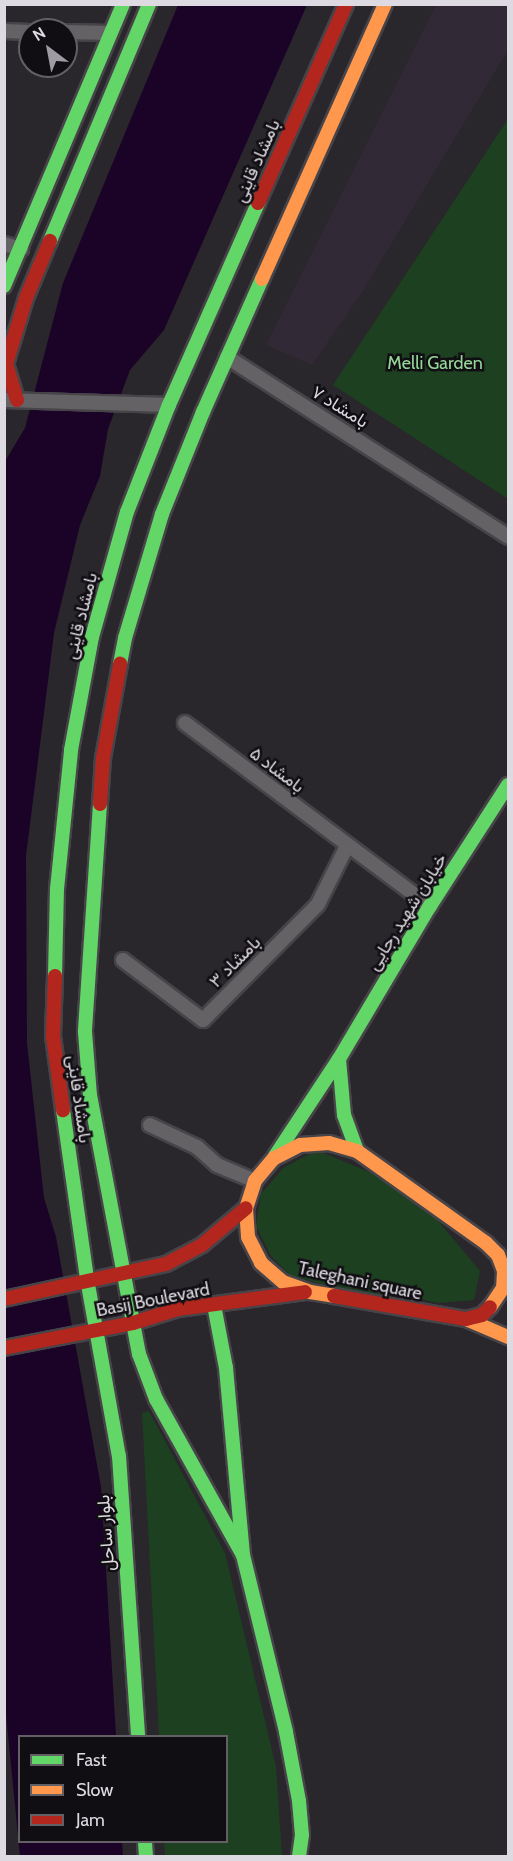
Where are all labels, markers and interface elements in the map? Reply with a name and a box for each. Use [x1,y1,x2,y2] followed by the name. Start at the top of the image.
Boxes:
[18,18,78,78] north arrow
[29,23,49,45] text: N
[229,116,285,206] street label: بامشاد قاینی
[387,352,483,374] park label: Melli Garden
[308,381,372,433] street label: بامشاد ۷
[60,570,102,662] street label: بامشاد قاینی
[245,742,309,798] street label: بامشاد ۵
[362,849,452,975] street label: خیابان شهید رجایی
[205,932,265,992] street label: بامشاد ۳
[62,1054,96,1144] street label: بامشاد قاینی
[296,1257,424,1305] street label: Taleghani square
[95,1278,211,1322] street label: Basij Boulevard
[93,1494,119,1572] street label: بلوار ساحل
[18,1735,228,1843] legend
[76,1749,107,1771] text: Fast
[76,1779,113,1801] text: Slow
[76,1809,105,1831] text: Jam

